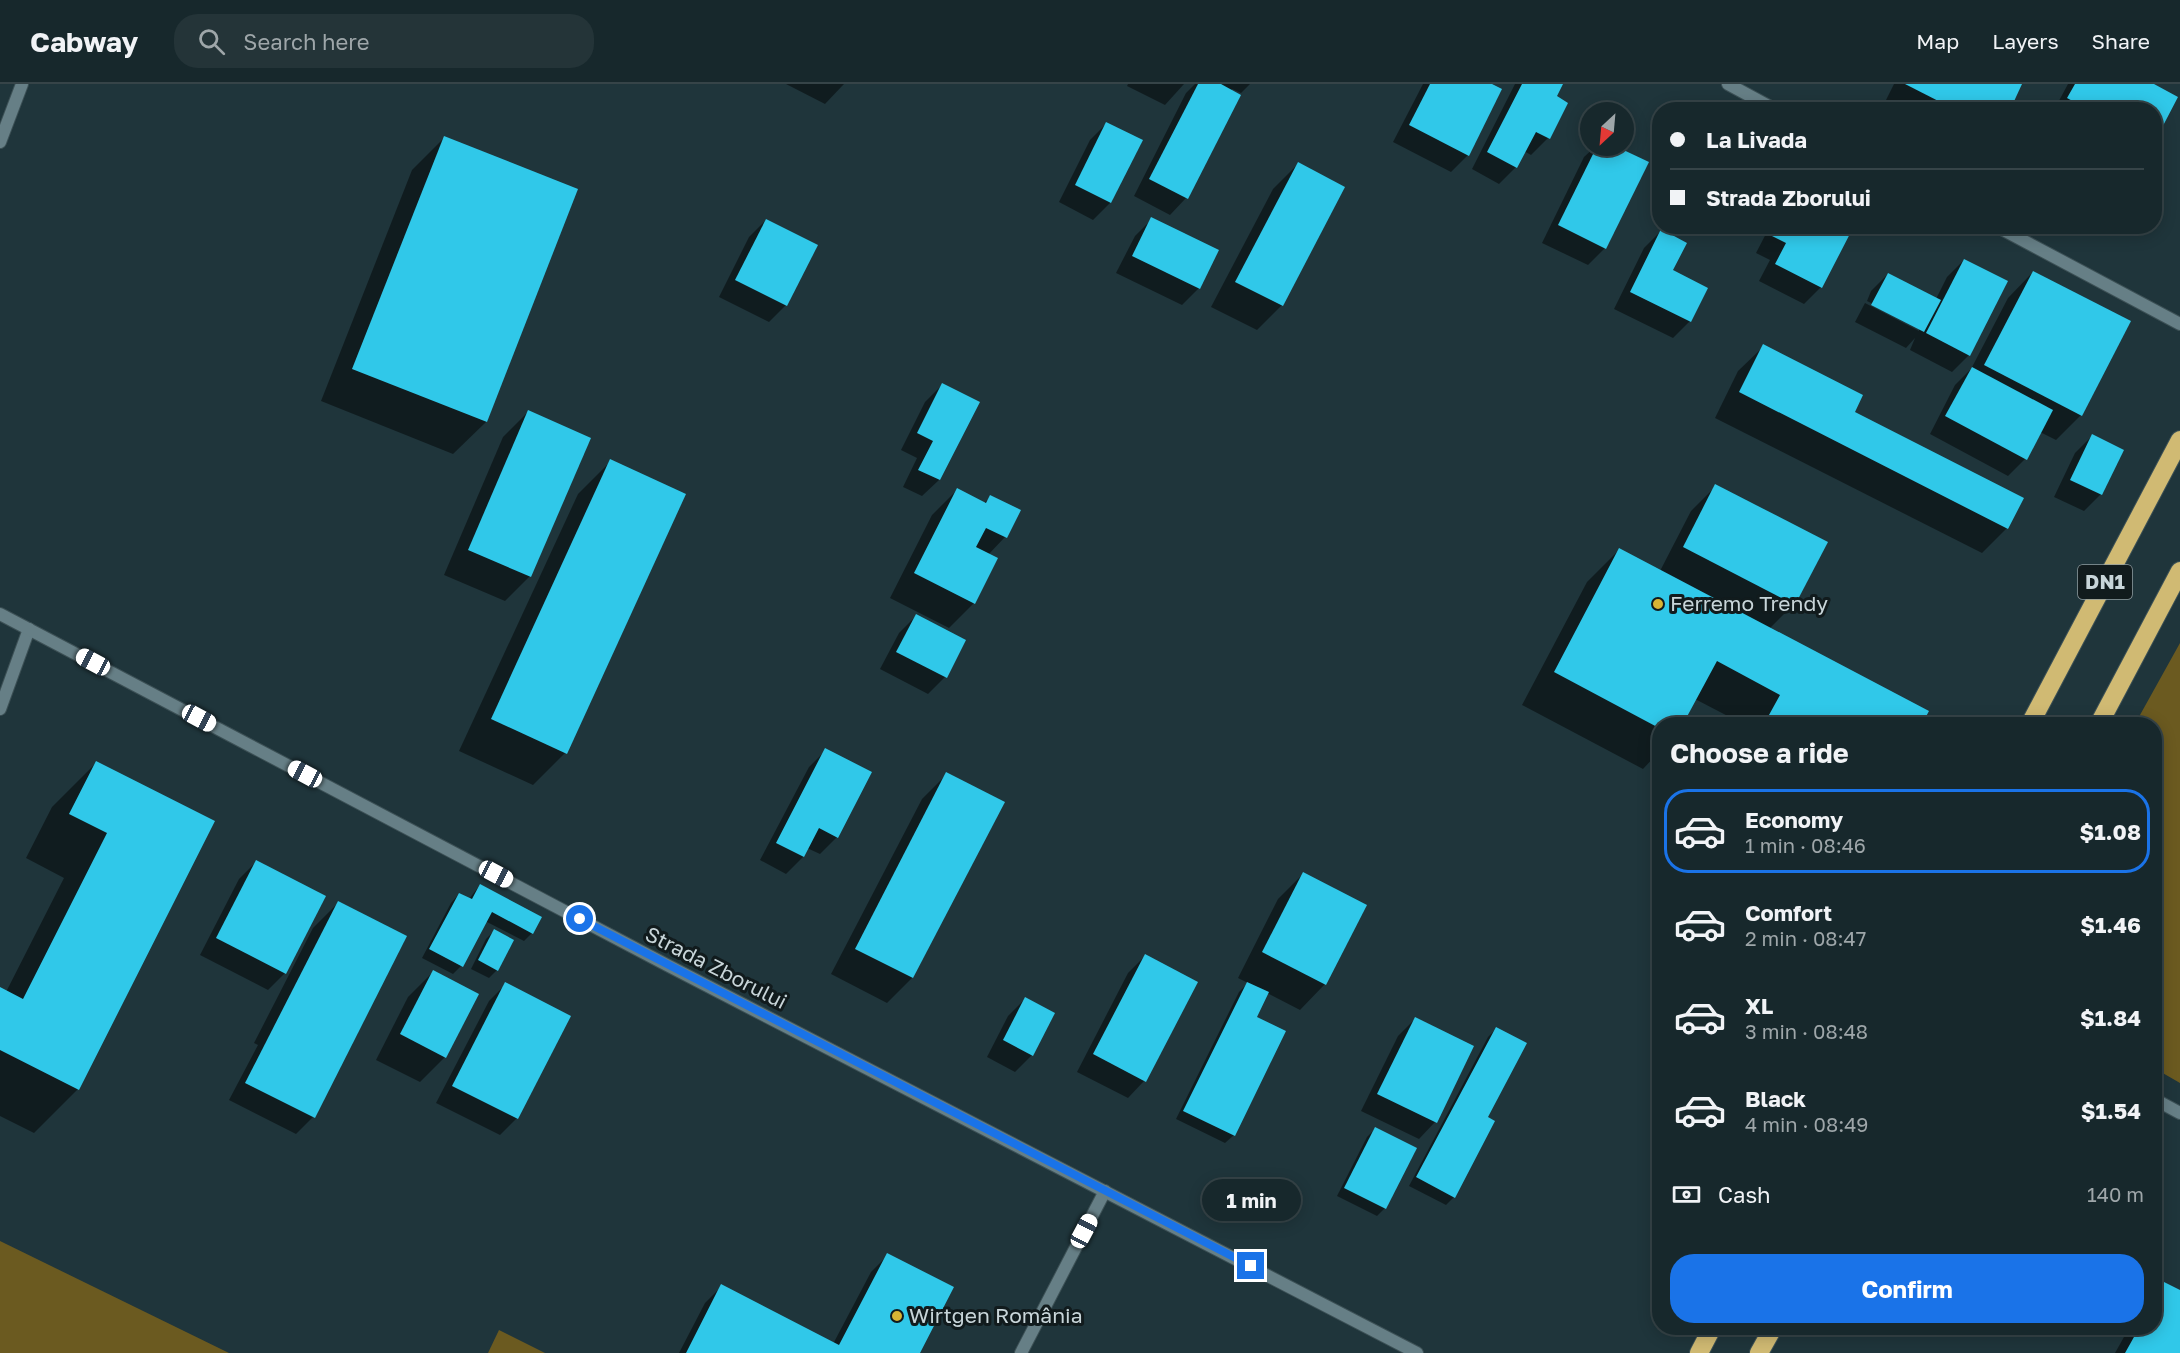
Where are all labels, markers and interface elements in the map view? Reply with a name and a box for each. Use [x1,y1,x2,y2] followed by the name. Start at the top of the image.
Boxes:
[174,14,594,68] search box
[30,25,138,58] text: Cabway
[195,25,228,58] icon: search
[243,28,369,55] text: Search here
[1916,28,1959,54] text: Map
[1992,28,2059,54] text: Layers
[2092,28,2150,54] text: Share
[1580,102,1634,156] north arrow
[1580,102,1634,156] map controls
[1706,126,1807,153] text: La Livada
[1706,184,1871,211] text: Strada Zborului
[2078,565,2132,599] road number: DN1
[1670,590,1828,616] place label: Ferremo Trendy
[1651,597,1665,611] marker: Ferremo Trendy
[73,646,113,678] car
[179,702,219,734] car
[1670,737,1849,769] text: Choose a ride
[285,758,325,790] car
[1673,804,1727,858] icon: car
[1745,806,1843,833] text: Economy
[2080,818,2141,845] text: $1.08
[1745,833,1866,857] text: 1 min · 08:46
[476,858,516,890] car
[1673,897,1727,951] icon: car
[1745,899,1832,926] text: Comfort
[566,905,593,932] route start
[2080,911,2141,938] text: $1.46
[641,920,792,1014] street label: Strada Zborului
[1745,926,1866,950] text: 2 min · 08:47
[1673,990,1727,1044] icon: car
[1745,992,1773,1019] text: XL
[2080,1004,2141,1031] text: $1.84
[1745,1019,1868,1043] text: 3 min · 08:48
[1673,1083,1727,1137] icon: car
[1745,1085,1806,1112] text: Black
[2081,1097,2141,1124] text: $1.54
[1745,1112,1868,1136] text: 4 min · 08:49
[1670,1178,1703,1211] icon: cash
[1202,1179,1300,1221] callout: 1 min
[1718,1181,1771,1208] text: Cash
[2087,1182,2144,1206] text: 140 m
[1226,1188,1277,1212] text: 1 min
[1068,1211,1100,1251] car
[1237,1252,1264,1279] route end
[1670,1254,2144,1323] button: Confirm
[909,1302,1083,1328] place label: Wirtgen România
[890,1309,904,1323] marker: Wirtgen România

